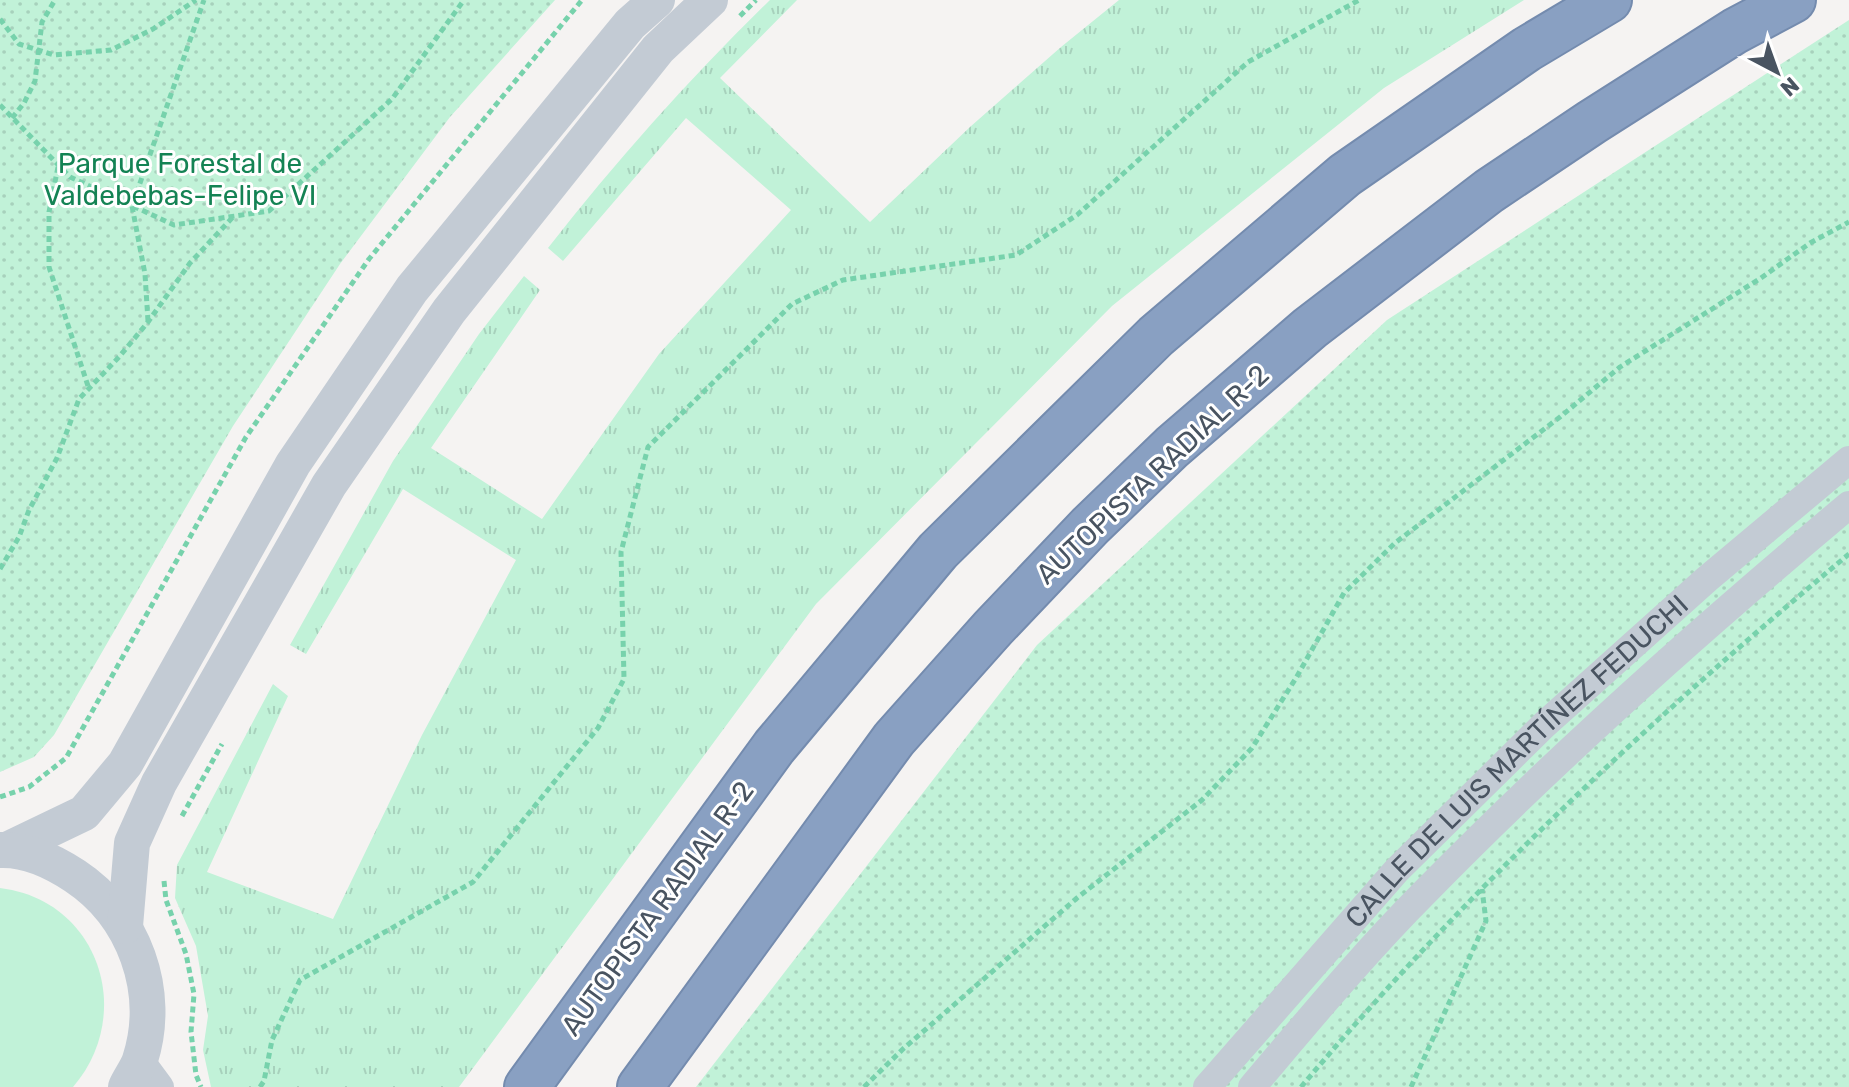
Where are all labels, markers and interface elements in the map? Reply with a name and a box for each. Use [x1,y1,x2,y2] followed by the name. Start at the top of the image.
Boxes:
[1737,32,1817,112] north arrow
[1775,71,1805,102] text: N
[44,147,316,212] park label: Parque Forestal de Valdebebas-Felipe VI
[1029,358,1275,591] street label: AUTOPISTA RADIAL R-2
[1338,588,1695,934] street label: CALLE DE LUIS MARTÍNEZ FEDUCHI
[554,775,761,1042] street label: AUTOPISTA RADIAL R-2

